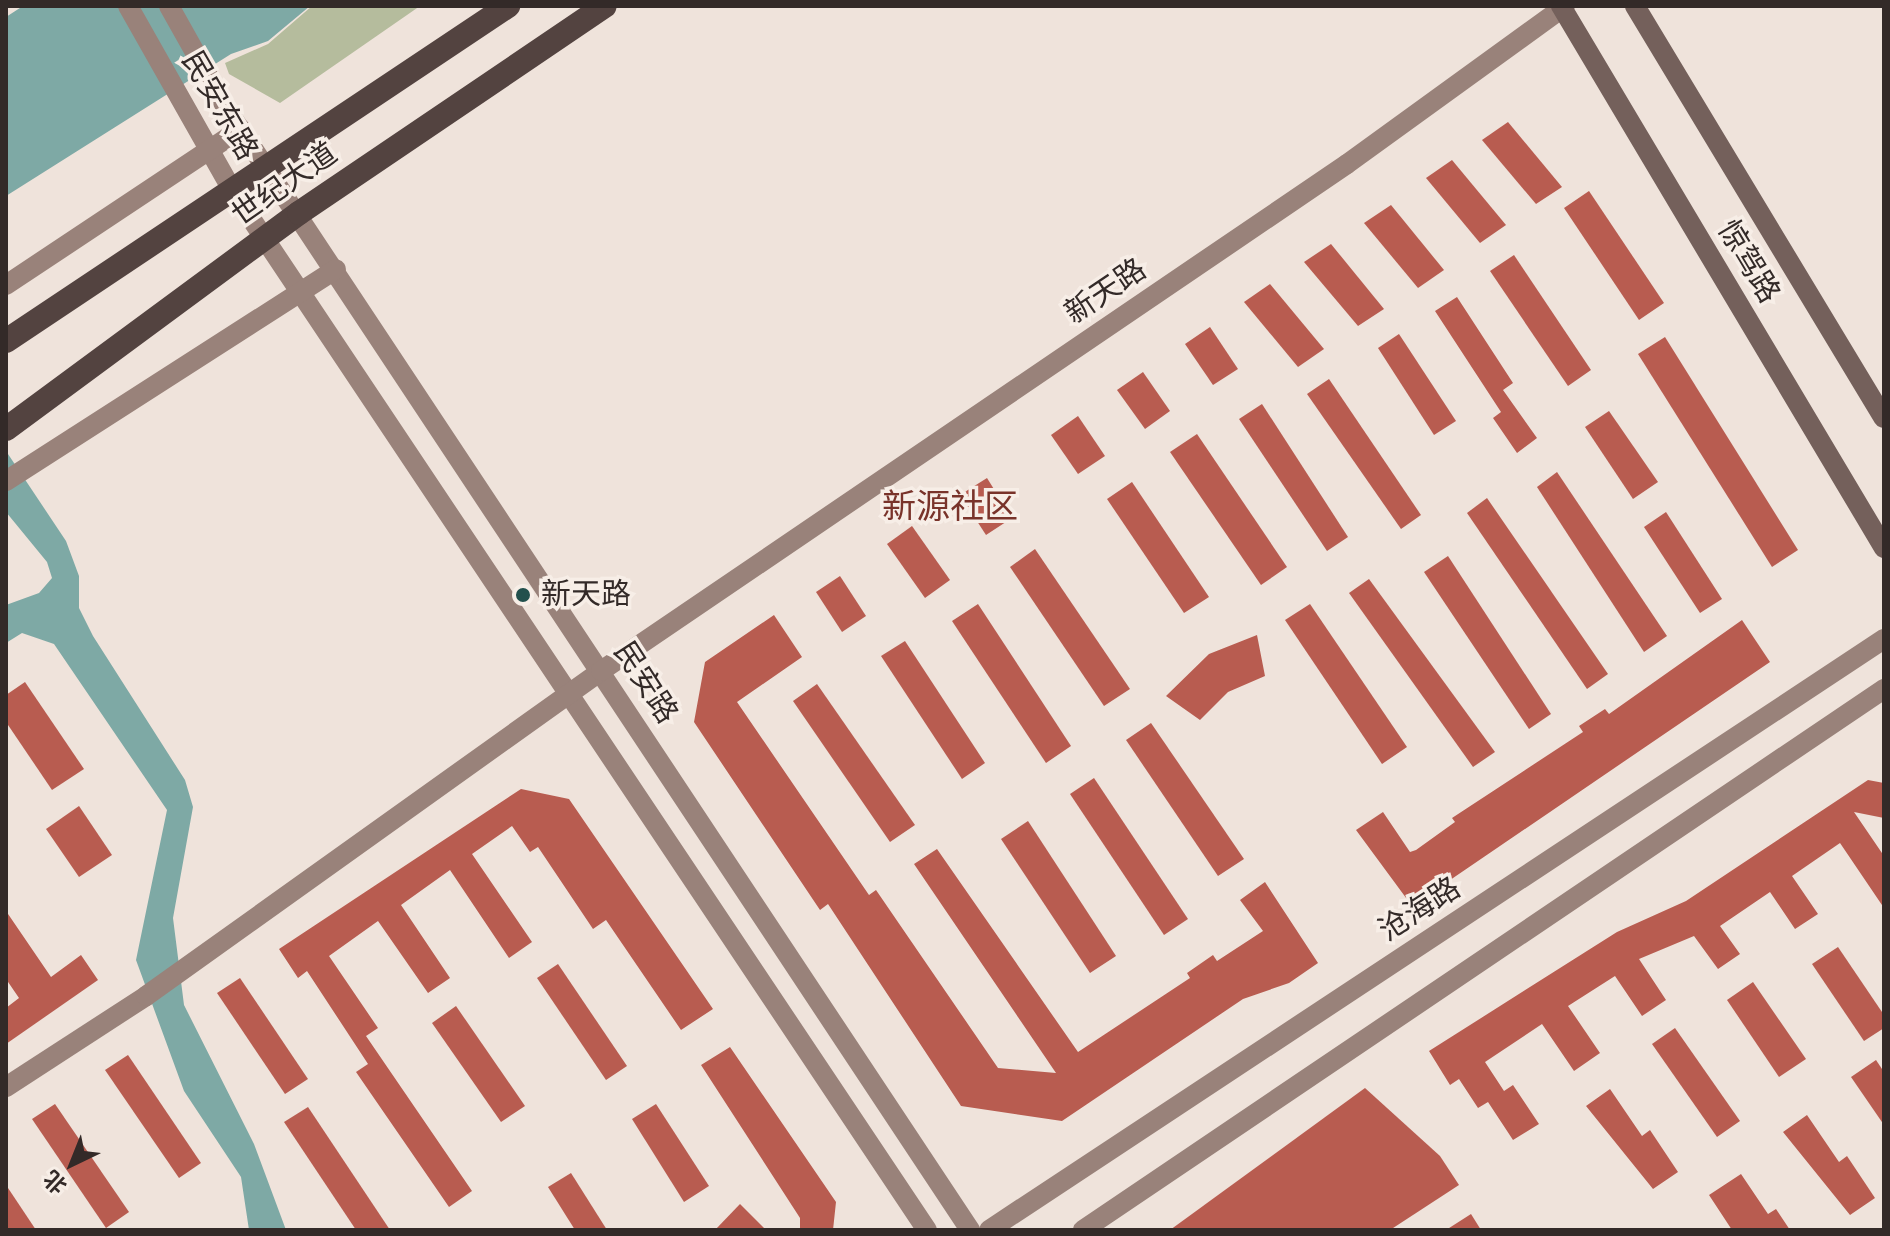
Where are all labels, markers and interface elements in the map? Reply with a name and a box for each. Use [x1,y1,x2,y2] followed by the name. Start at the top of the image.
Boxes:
[173,45,265,167] street label: 民安东路
[226,136,344,234] street label: 世纪大道
[1709,214,1787,310] street label: 惊驾路
[1059,252,1153,332] street label: 新天路
[882,488,1018,528] district label: 新源社区
[541,577,631,613] place label: 新天路
[512,584,534,606] marker: 新天路
[605,635,685,731] street label: 民安路
[1372,870,1468,950] street label: 沧海路
[32,1124,112,1204] north arrow
[38,1165,73,1199] text: 北

